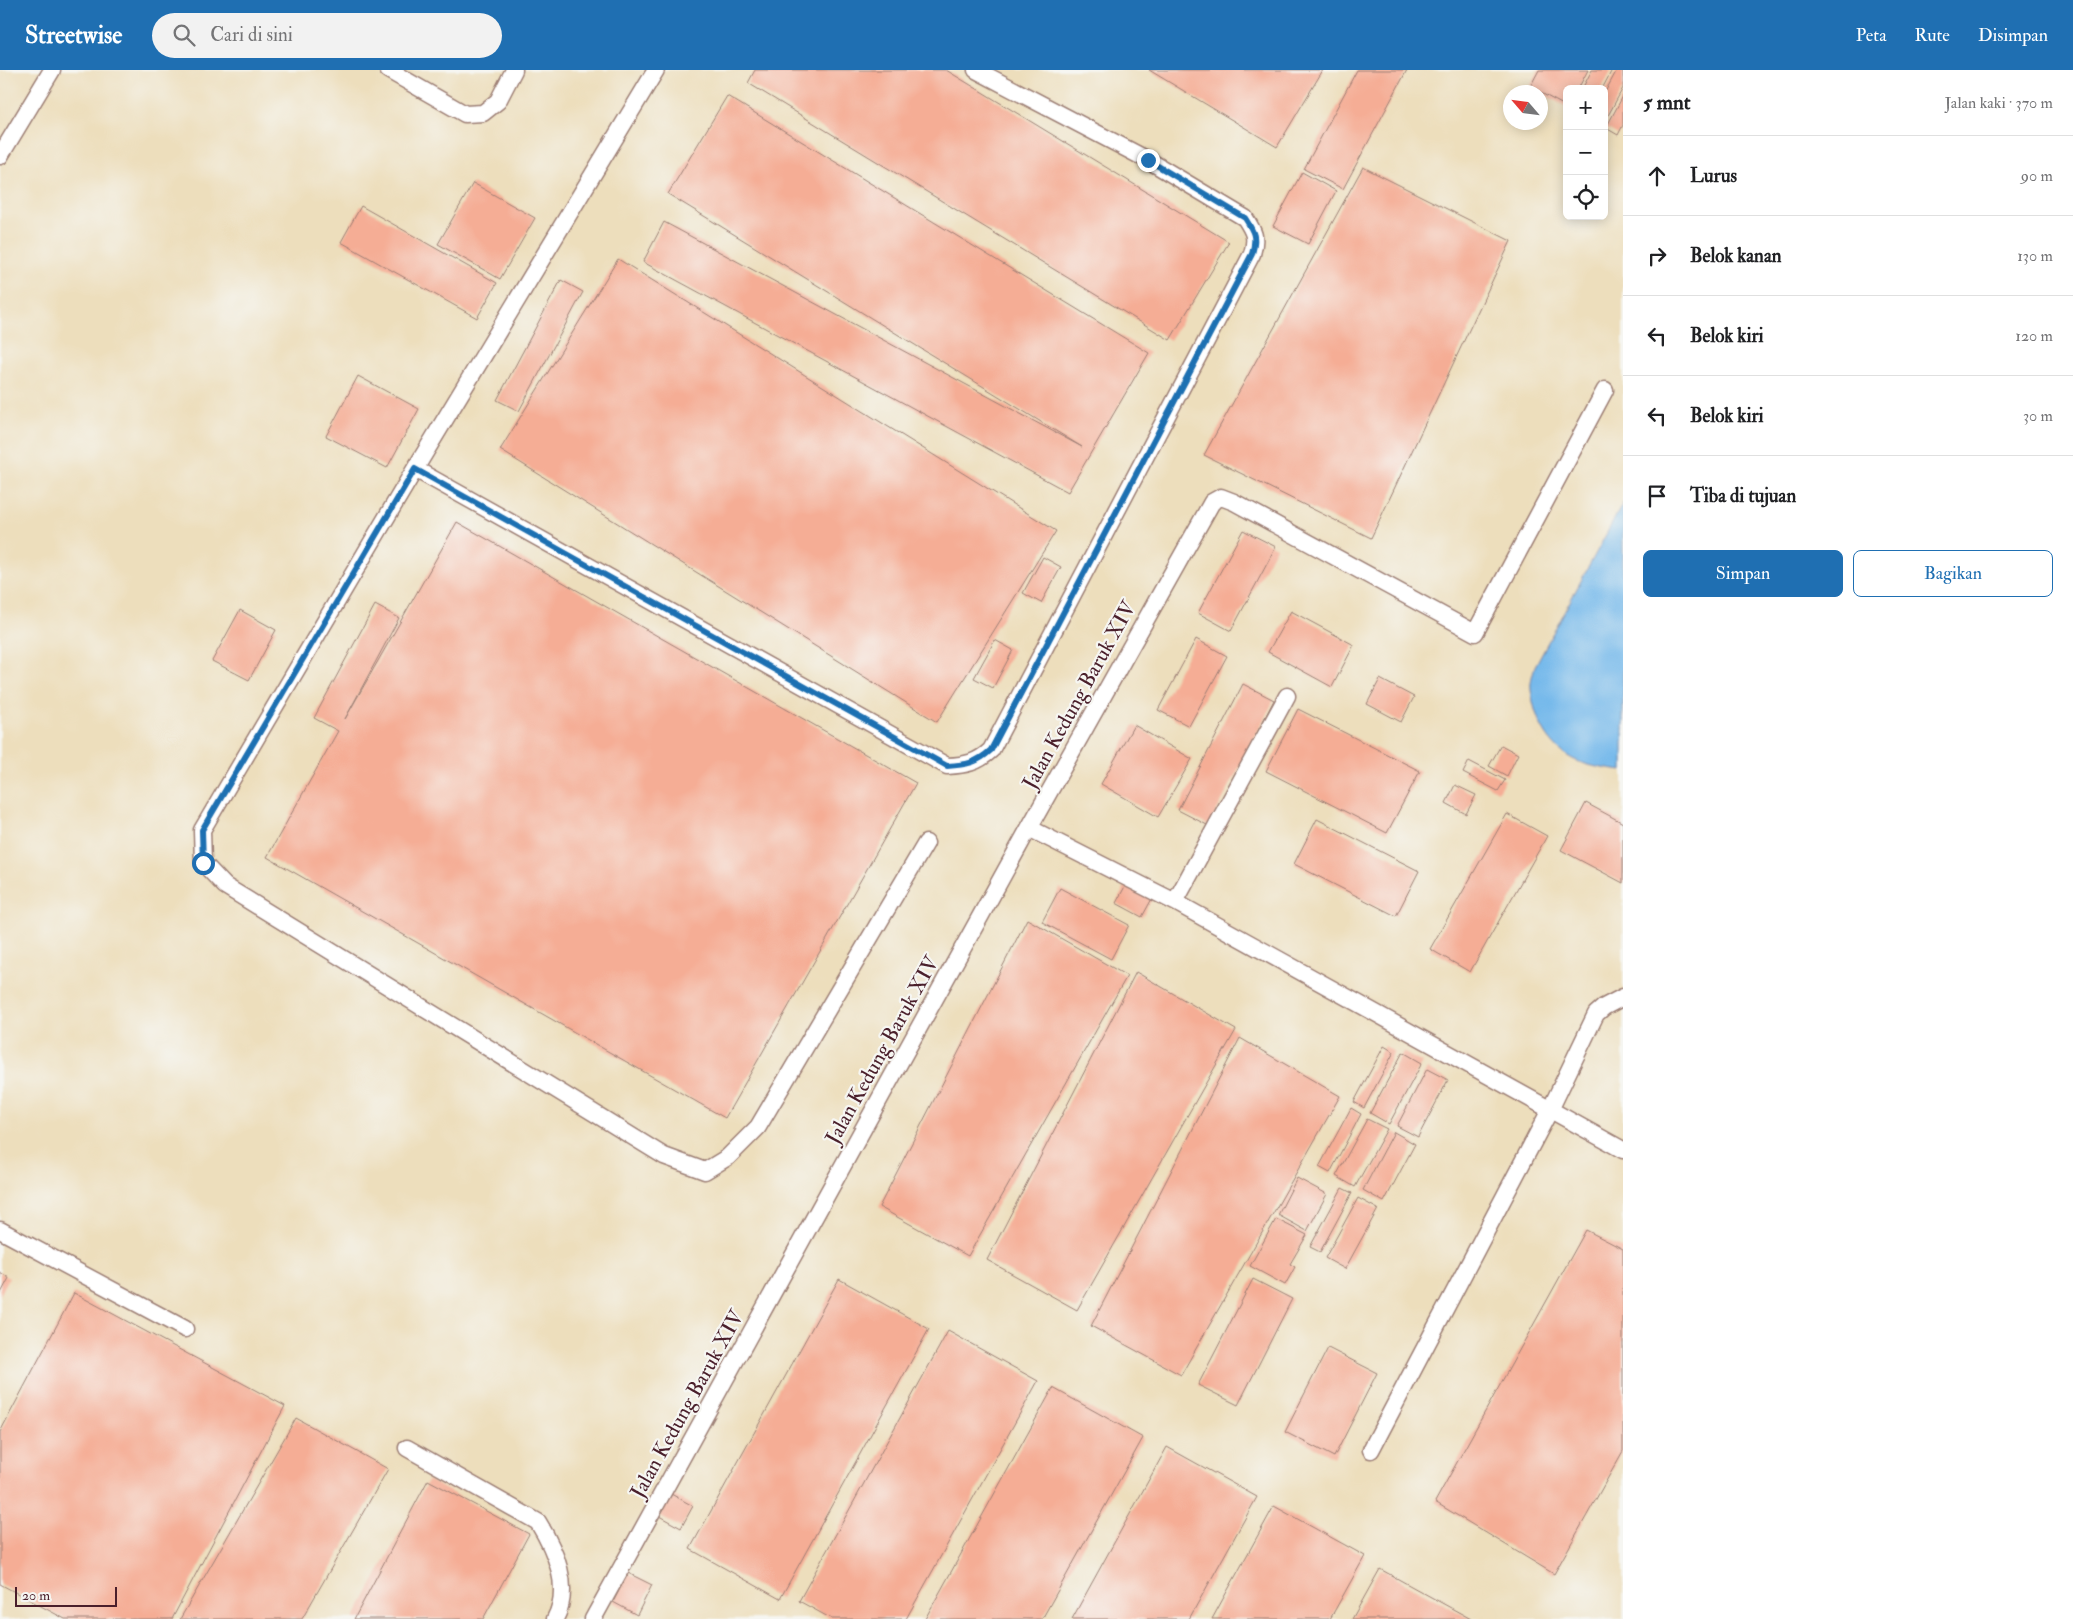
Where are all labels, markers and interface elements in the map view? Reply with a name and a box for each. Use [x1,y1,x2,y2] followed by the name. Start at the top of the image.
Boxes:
[152,13,502,58] search box
[25,20,122,51] text: Streetwise
[170,21,198,49] icon: search
[210,23,293,47] text: Cari di sini
[1856,24,1887,47] text: Peta
[1915,24,1950,47] text: Rute
[1978,24,2048,47] text: Disimpan
[1503,85,1548,130] north arrow
[1563,85,1608,220] map controls
[1563,85,1608,130] button: +
[1643,89,1690,116] text: 5 mnt
[1945,93,2053,113] text: Jalan kaki · 370 m
[1563,130,1608,175] button: −
[1137,149,1160,172] route end
[1643,162,1671,190] icon: ahead
[1690,164,1737,188] text: Lurus
[2021,166,2053,186] text: 90 m
[1563,175,1608,220] button: locate
[1643,242,1671,270] icon: right
[1690,244,1781,268] text: Belok kanan
[2017,246,2053,266] text: 130 m
[1643,322,1671,350] icon: left
[1690,324,1764,348] text: Belok kiri
[2015,326,2053,346] text: 120 m
[1643,402,1671,430] icon: left
[1690,404,1764,428] text: Belok kiri
[2023,406,2053,426] text: 30 m
[1643,482,1671,510] icon: arrive
[1690,484,1796,508] text: Tiba di tujuan
[1643,550,1843,597] button: Simpan
[1853,550,2053,597] button: Bagikan
[1016,595,1143,795] street label: Jalan Kedung Baruk XIV
[192,852,215,875] route start
[819,950,946,1150] street label: Jalan Kedung Baruk XIV
[624,1304,751,1504] street label: Jalan Kedung Baruk XIV
[15,1584,118,1607] scale bar
[22,1587,50,1604] text: 20 m

